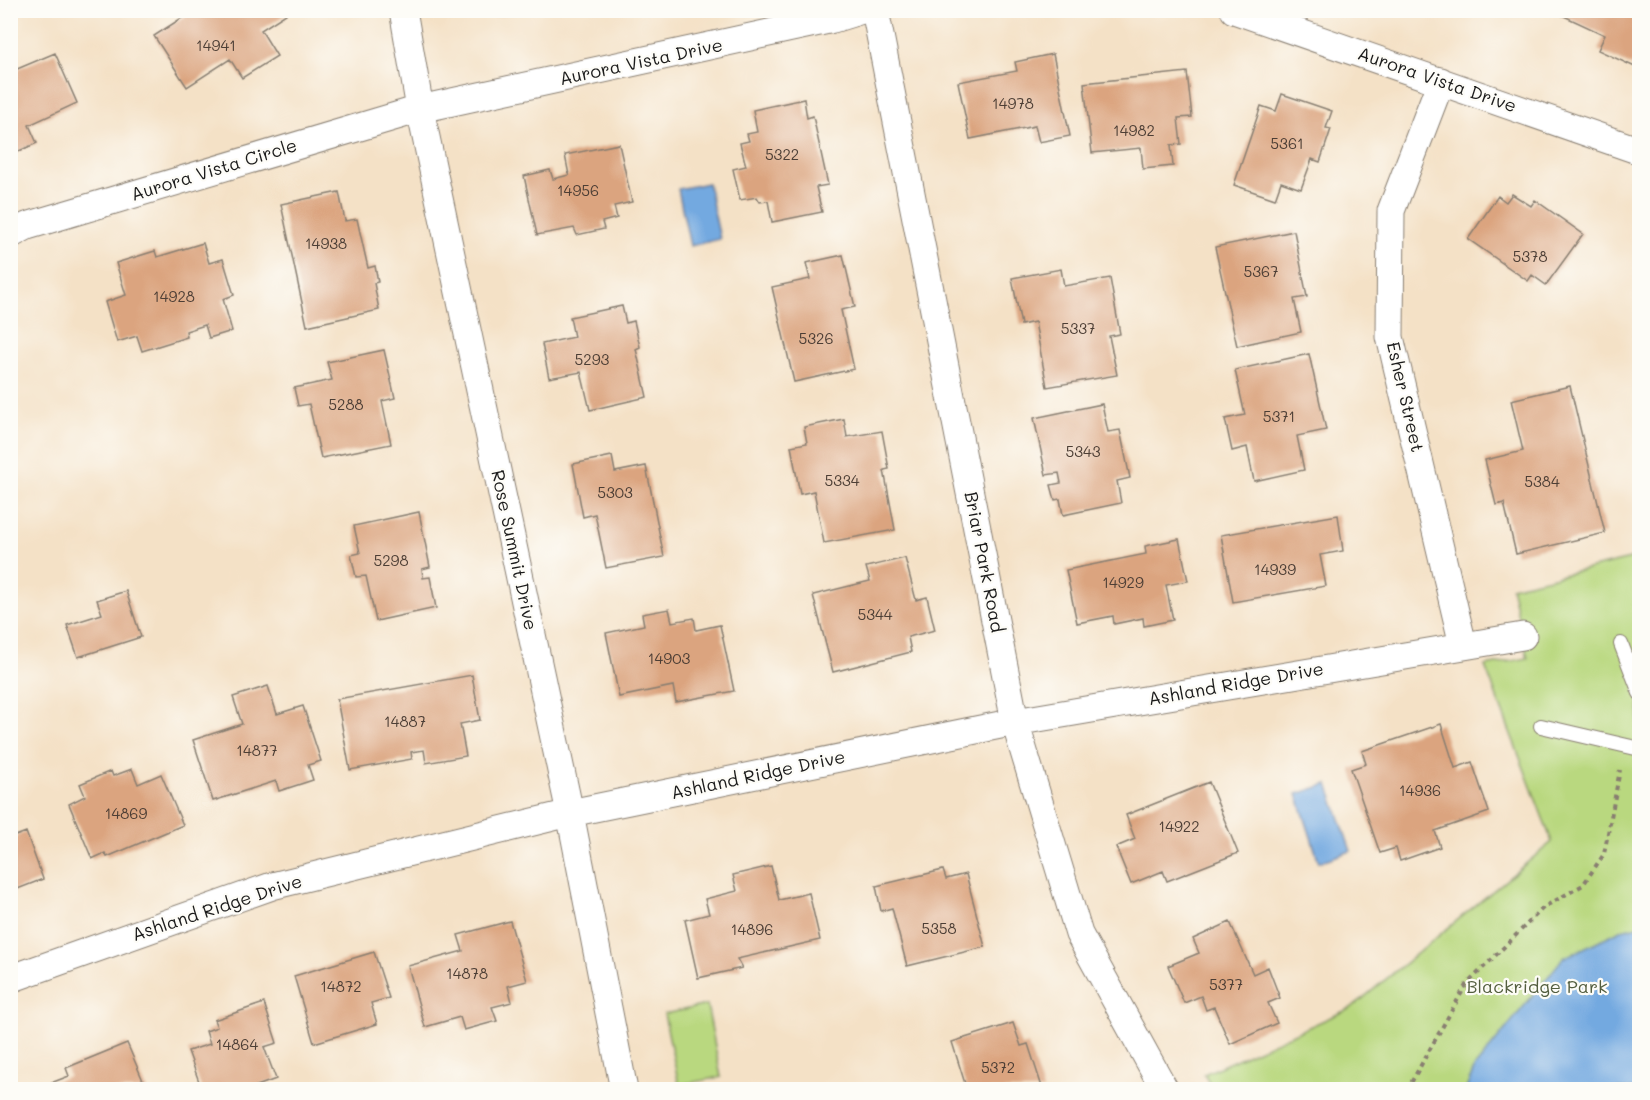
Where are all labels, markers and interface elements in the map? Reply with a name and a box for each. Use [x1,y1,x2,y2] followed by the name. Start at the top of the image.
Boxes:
[557,32,725,90] street label: Aurora Vista Drive
[196,35,236,55] house number: 14941
[1355,41,1520,117] street label: Aurora Vista Drive
[992,93,1034,113] house number: 14978
[1113,120,1155,140] house number: 14982
[128,132,300,206] street label: Aurora Vista Circle
[1270,133,1304,153] house number: 5361
[765,144,799,164] house number: 5322
[557,180,599,200] house number: 14956
[305,233,347,253] house number: 14938
[1513,246,1547,266] house number: 5378
[1244,261,1278,281] house number: 5367
[153,286,195,306] house number: 14928
[1061,318,1095,338] house number: 5337
[799,328,833,348] house number: 5326
[1382,339,1430,454] street label: Esher Street
[575,349,610,369] house number: 5293
[328,394,364,414] house number: 5288
[1263,406,1295,426] house number: 5371
[1065,441,1101,461] house number: 5343
[486,467,544,632] street label: Rose Summit Drive
[824,470,860,490] house number: 5334
[1524,471,1560,491] house number: 5384
[597,482,633,502] house number: 5303
[960,489,1010,634] street label: Briar Park Road
[373,550,409,570] house number: 5298
[1254,559,1296,579] house number: 14939
[1102,572,1144,592] house number: 14929
[857,604,893,624] house number: 5344
[648,648,690,668] house number: 14903
[1146,656,1325,710] street label: Ashland Ridge Drive
[384,711,426,731] house number: 14887
[236,740,278,760] house number: 14877
[668,744,847,804] street label: Ashland Ridge Drive
[1399,780,1441,800] house number: 14936
[105,803,147,823] house number: 14869
[1158,816,1200,836] house number: 14922
[129,868,305,946] street label: Ashland Ridge Drive
[921,918,957,938] house number: 5358
[731,919,773,939] house number: 14896
[446,963,488,983] house number: 14878
[1209,974,1243,994] house number: 5377
[1466,974,1608,998] park label: Blackridge Park
[320,976,362,996] house number: 14872
[216,1034,258,1054] house number: 14864
[981,1057,1015,1077] house number: 5372

